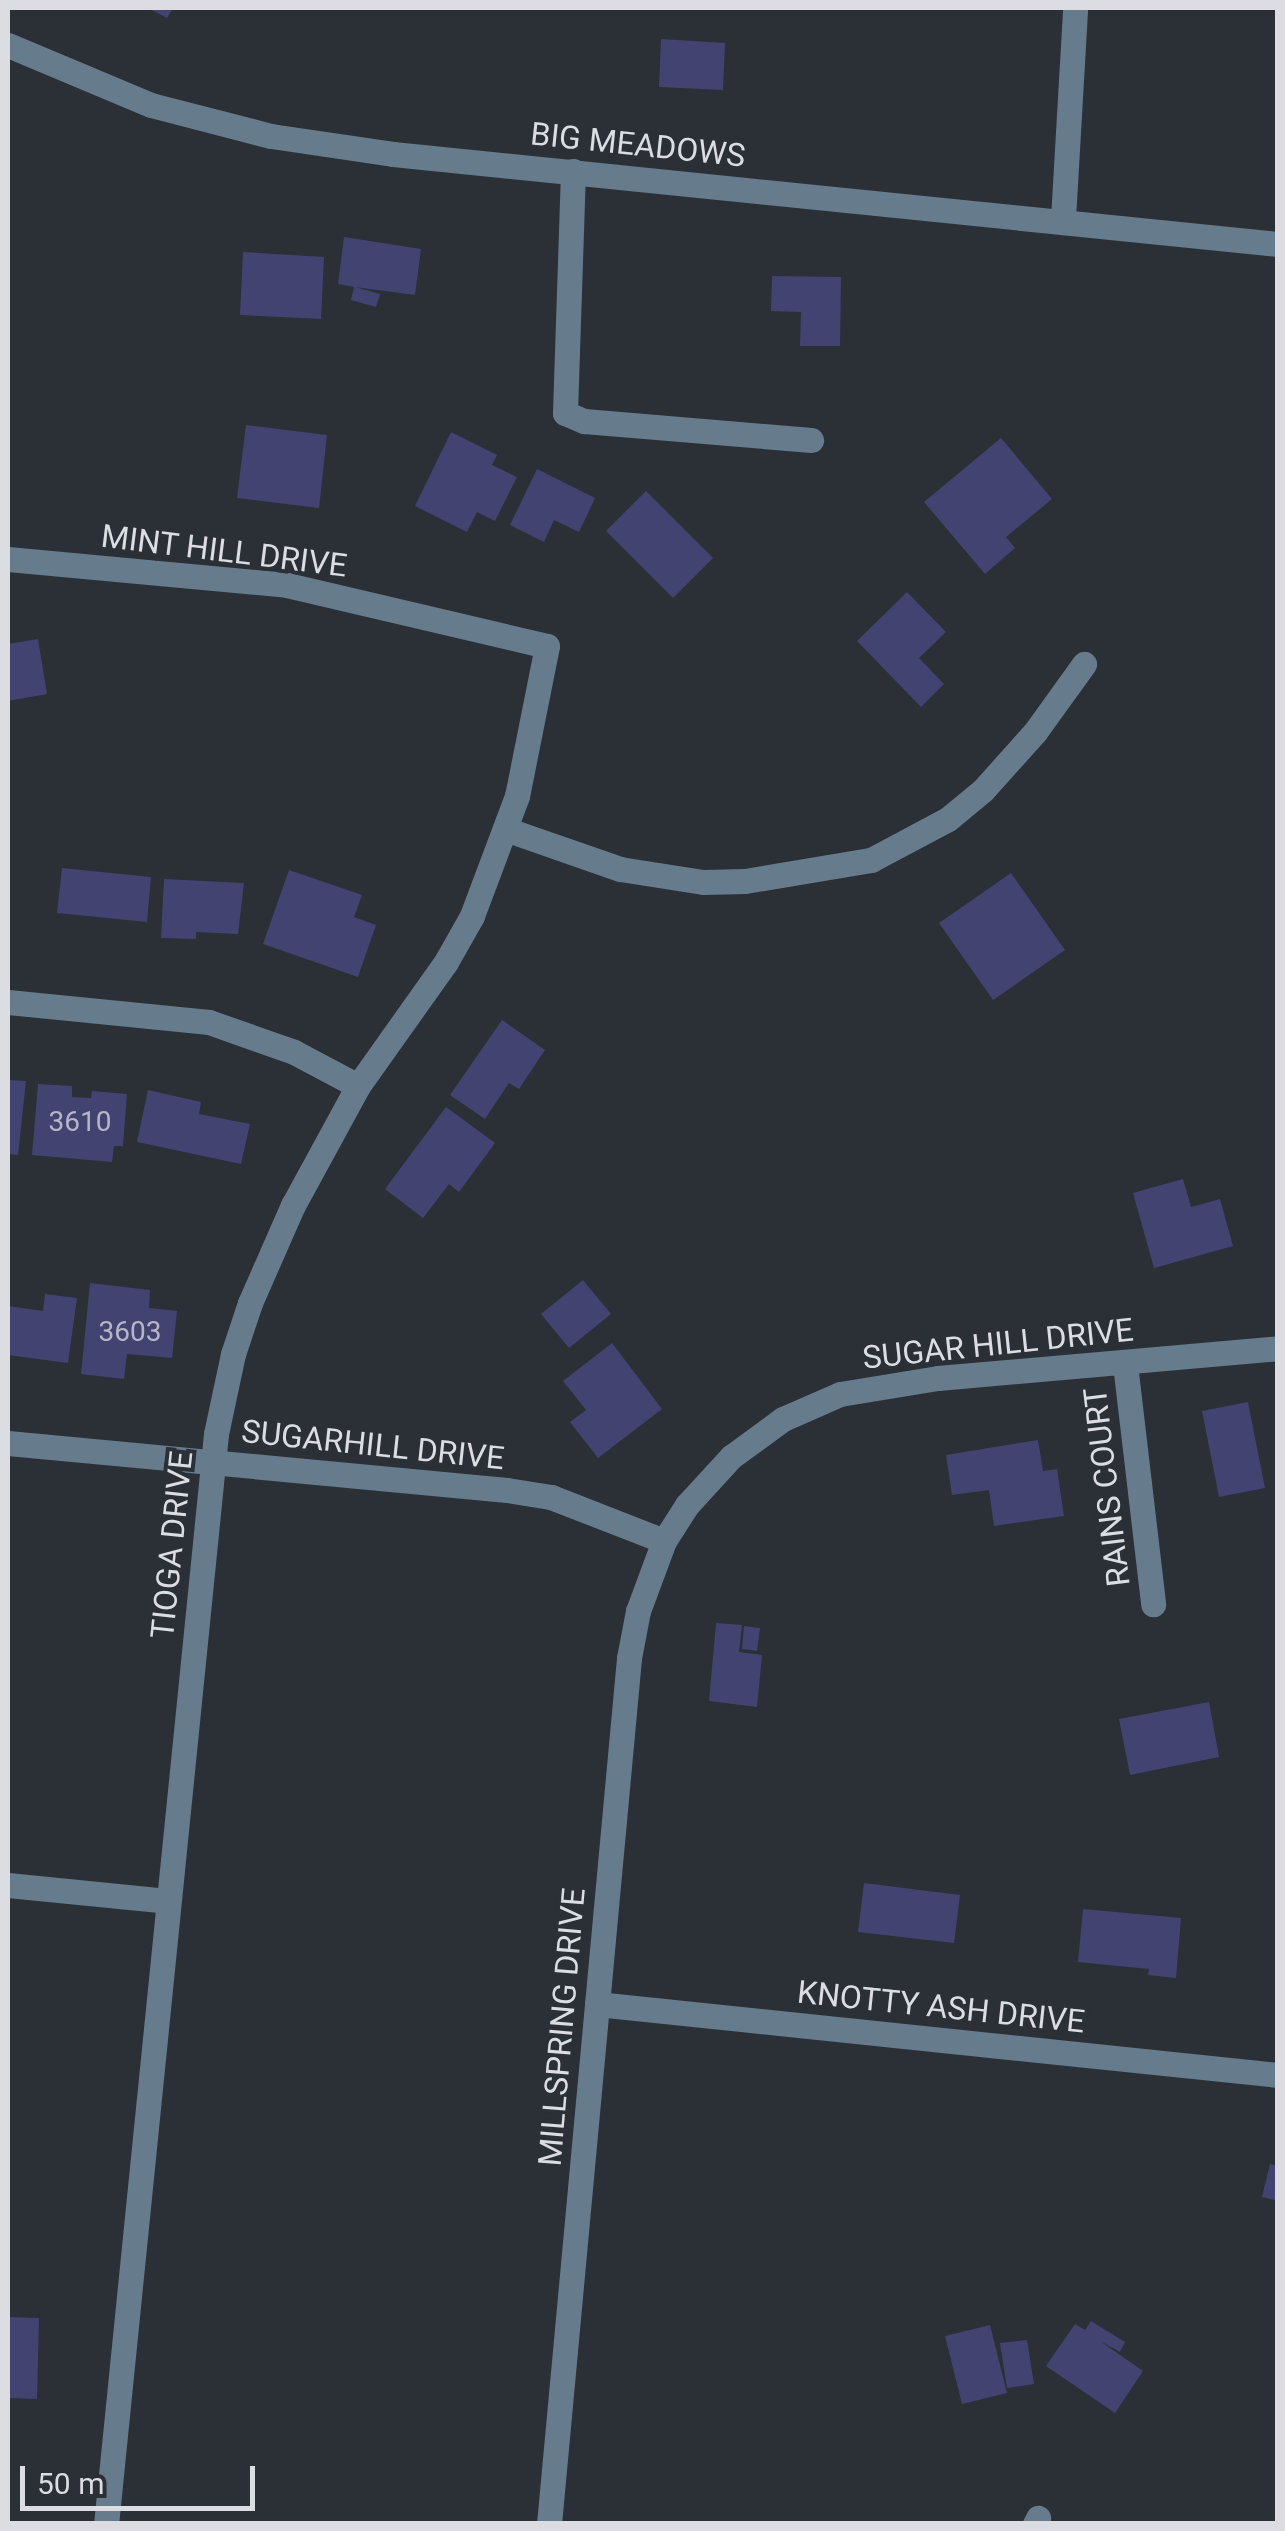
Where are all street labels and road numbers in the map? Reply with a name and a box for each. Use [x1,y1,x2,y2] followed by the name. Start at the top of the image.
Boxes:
[529,115,747,175] street label: BIG MEADOWS
[99,517,349,585] street label: MINT HILL DRIVE
[861,1311,1135,1377] street label: SUGAR HILL DRIVE
[1076,1385,1138,1589] street label: RAINS COURT
[240,1412,506,1478] street label: SUGARHILL DRIVE
[143,1449,201,1641] street label: TIOGA DRIVE
[531,1886,593,2168] street label: MILLSPRING DRIVE
[795,1973,1087,2041] street label: KNOTTY ASH DRIVE

